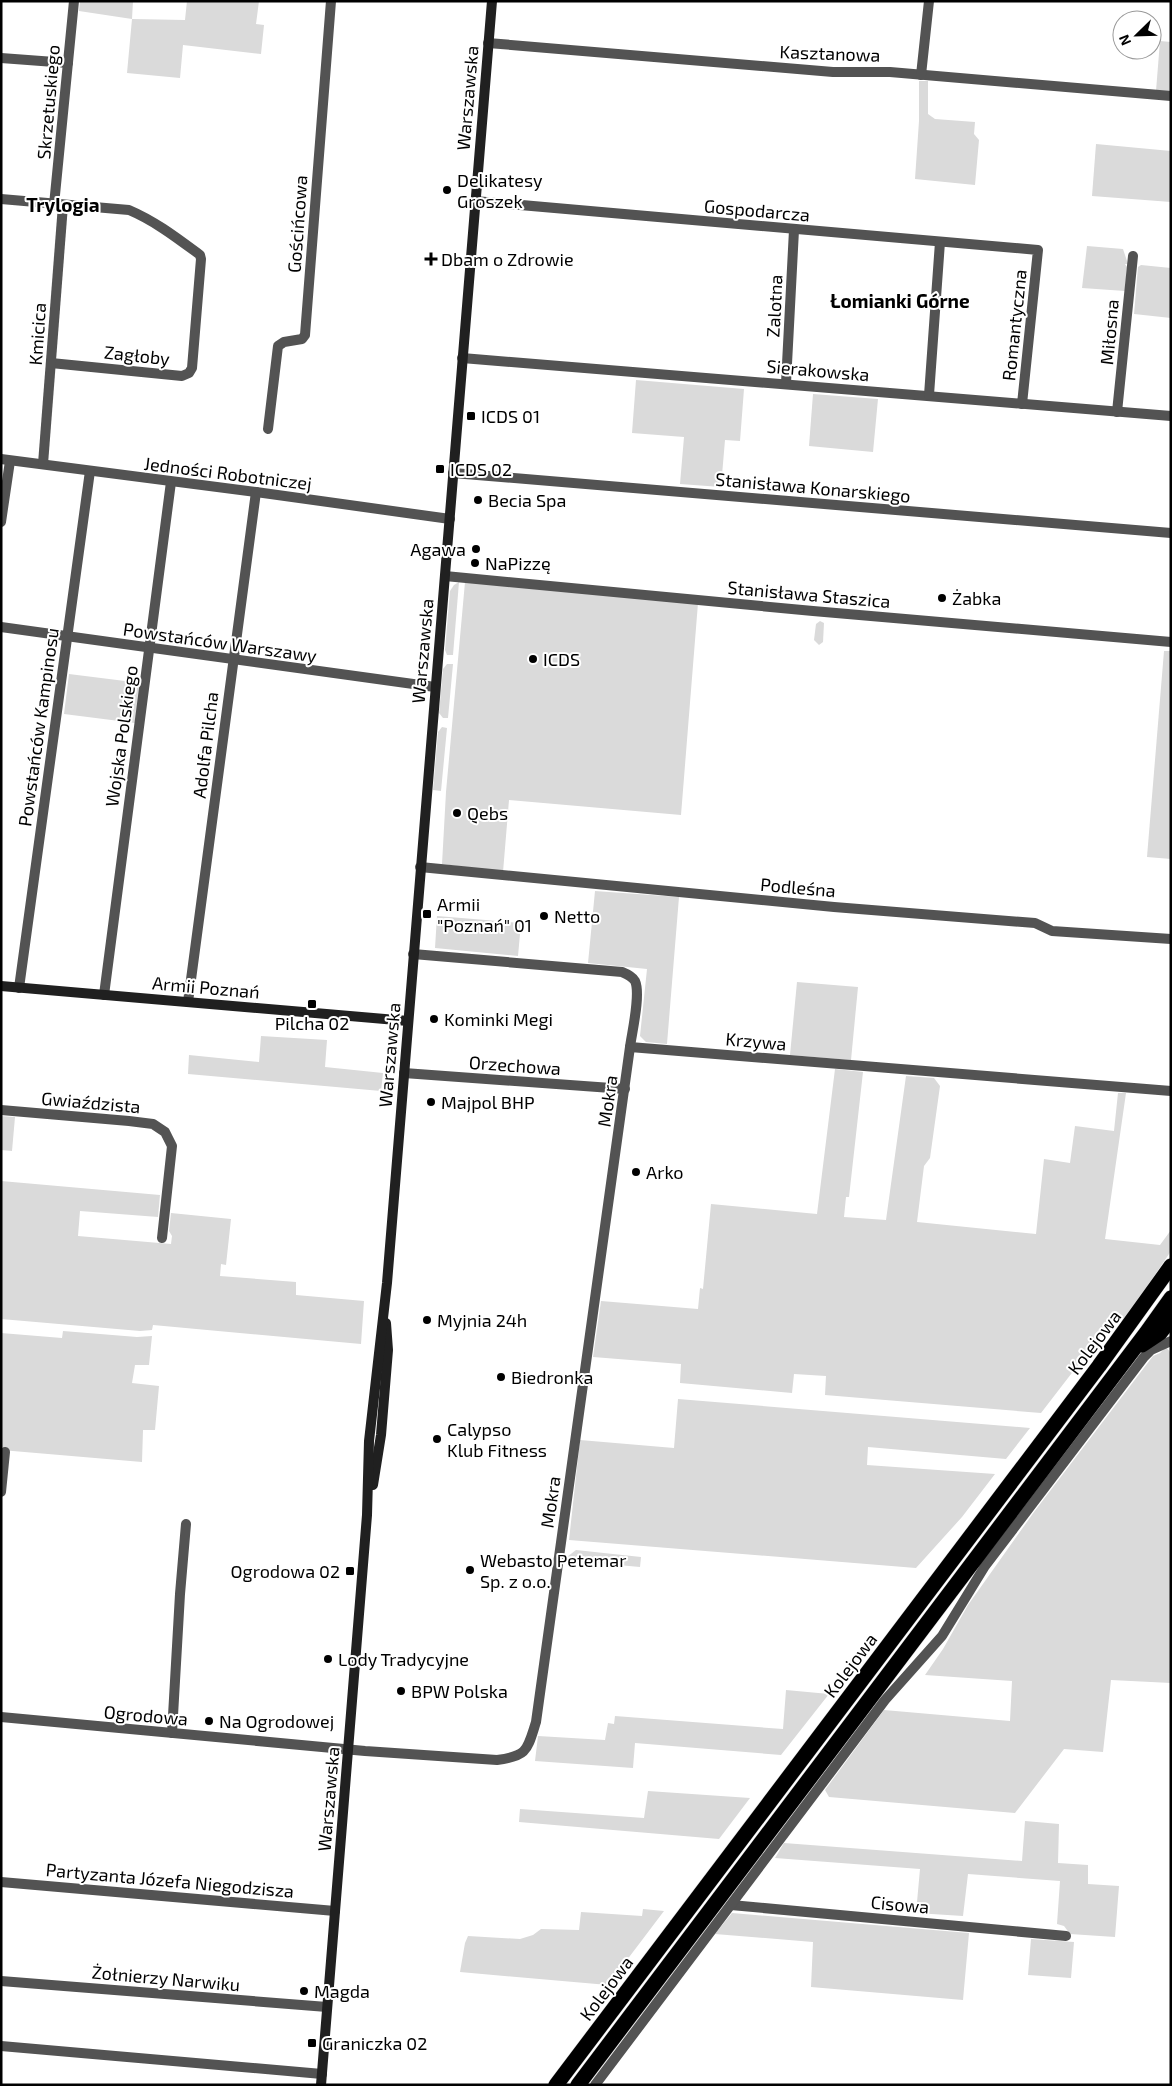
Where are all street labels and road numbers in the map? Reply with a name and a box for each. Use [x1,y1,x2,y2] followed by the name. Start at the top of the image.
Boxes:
[779,40,881,66] street label: Kasztanowa
[32,44,64,160] street label: Skrzetuskiego
[451,45,483,151] street label: Warszawska
[283,174,311,274] street label: Gościńcowa
[703,194,811,226] street label: Gospodarcza
[997,268,1031,382] street label: Romantyczna
[761,274,787,338] street label: Zalotna
[1095,298,1123,366] street label: Miłosna
[24,302,50,366] street label: Kmicica
[103,341,171,369] street label: Zagłoby
[766,355,870,385] street label: Sierakowska
[143,452,313,494] street label: Jedności Robotniczej
[714,467,912,507] street label: Stanisława Konarskiego
[727,576,891,612] street label: Stanisława Staszica
[406,598,438,704] street label: Warszawska
[122,618,319,667] street label: Powstańców Warszawy
[13,626,63,828] street label: Powstańców Kampinosu
[100,664,142,808] street label: Wojska Polskiego
[188,690,222,800] street label: Adolfa Pilcha
[759,873,837,901] street label: Podleśna
[151,971,261,1003] street label: Armii Poznań
[373,1002,405,1108] street label: Warszawska
[725,1027,787,1055] street label: Krzywa
[468,1051,562,1079] street label: Orzechowa
[592,1074,622,1128] street label: Mokra
[40,1087,142,1117] street label: Gwiaździsta
[1063,1305,1125,1379] street label: Kolejowa
[535,1475,565,1529] street label: Mokra
[819,1628,881,1702] street label: Kolejowa
[103,1700,189,1730] street label: Ogrodowa
[312,1746,344,1852] street label: Warszawska
[45,1858,295,1902] street label: Partyzanta Józefa Niegodzisza
[870,1890,930,1918] street label: Cisowa
[575,1951,637,2025] street label: Kolejowa
[91,1961,241,1995] street label: Żołnierzy Narwiku

